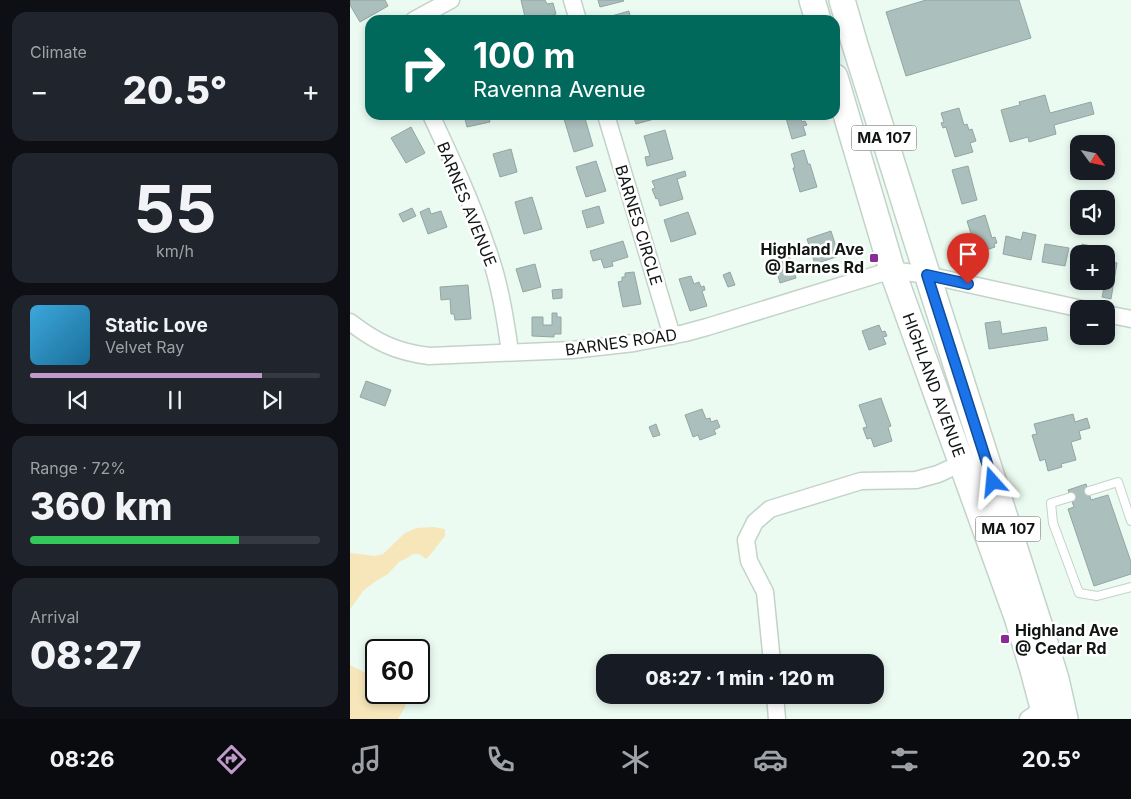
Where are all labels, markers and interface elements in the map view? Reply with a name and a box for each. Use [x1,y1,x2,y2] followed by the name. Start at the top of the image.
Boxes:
[473,34,576,76] text: 100 m
[390,35,455,100] icon: right
[30,42,87,62] text: Climate
[123,67,227,113] text: 20.5°
[30,74,49,108] text: −
[301,74,320,108] text: +
[473,76,646,102] text: Ravenna Avenue
[852,126,916,150] road number: MA 107
[1070,135,1115,180] north arrow
[1070,135,1115,345] map controls
[433,139,501,269] street label: BARNES AVENUE
[611,162,667,288] street label: BARNES CIRCLE
[133,169,217,248] text: 55
[1070,190,1115,235] button: sound
[947,233,989,284] pin
[760,239,864,277] place label: Highland Ave @ Barnes Rd
[954,240,982,268] icon: arrive
[156,241,194,261] text: km/h
[1070,245,1115,290] button: +
[868,252,880,264] marker: Highland Ave @ Barnes Rd
[1070,300,1115,345] button: −
[899,310,969,460] street label: HIGHLAND AVENUE
[105,314,208,337] text: Static Love
[564,324,678,360] street label: BARNES ROAD
[105,337,184,357] text: Velvet Ray
[64,386,92,414] icon: previous
[161,386,189,414] icon: pause
[258,386,286,414] icon: next
[966,455,1018,507] position arrow
[30,458,126,478] text: Range · 72%
[30,483,172,529] text: 360 km
[976,516,1040,542] road number: MA 107
[30,607,79,627] text: Arrival
[1015,620,1119,658] place label: Highland Ave @ Cedar Rd
[30,632,142,678] text: 08:27
[999,633,1011,645] marker: Highland Ave @ Cedar Rd
[365,639,430,704] speed limit sign: 60
[646,667,834,690] text: 08:27 · 1 min · 120 m
[214,742,249,777] icon: directions
[349,742,384,777] icon: music
[483,742,518,777] icon: phone
[618,742,653,777] icon: climate
[753,742,788,777] icon: car
[887,742,922,777] icon: filters
[50,746,114,772] text: 08:26
[1022,746,1081,772] text: 20.5°

